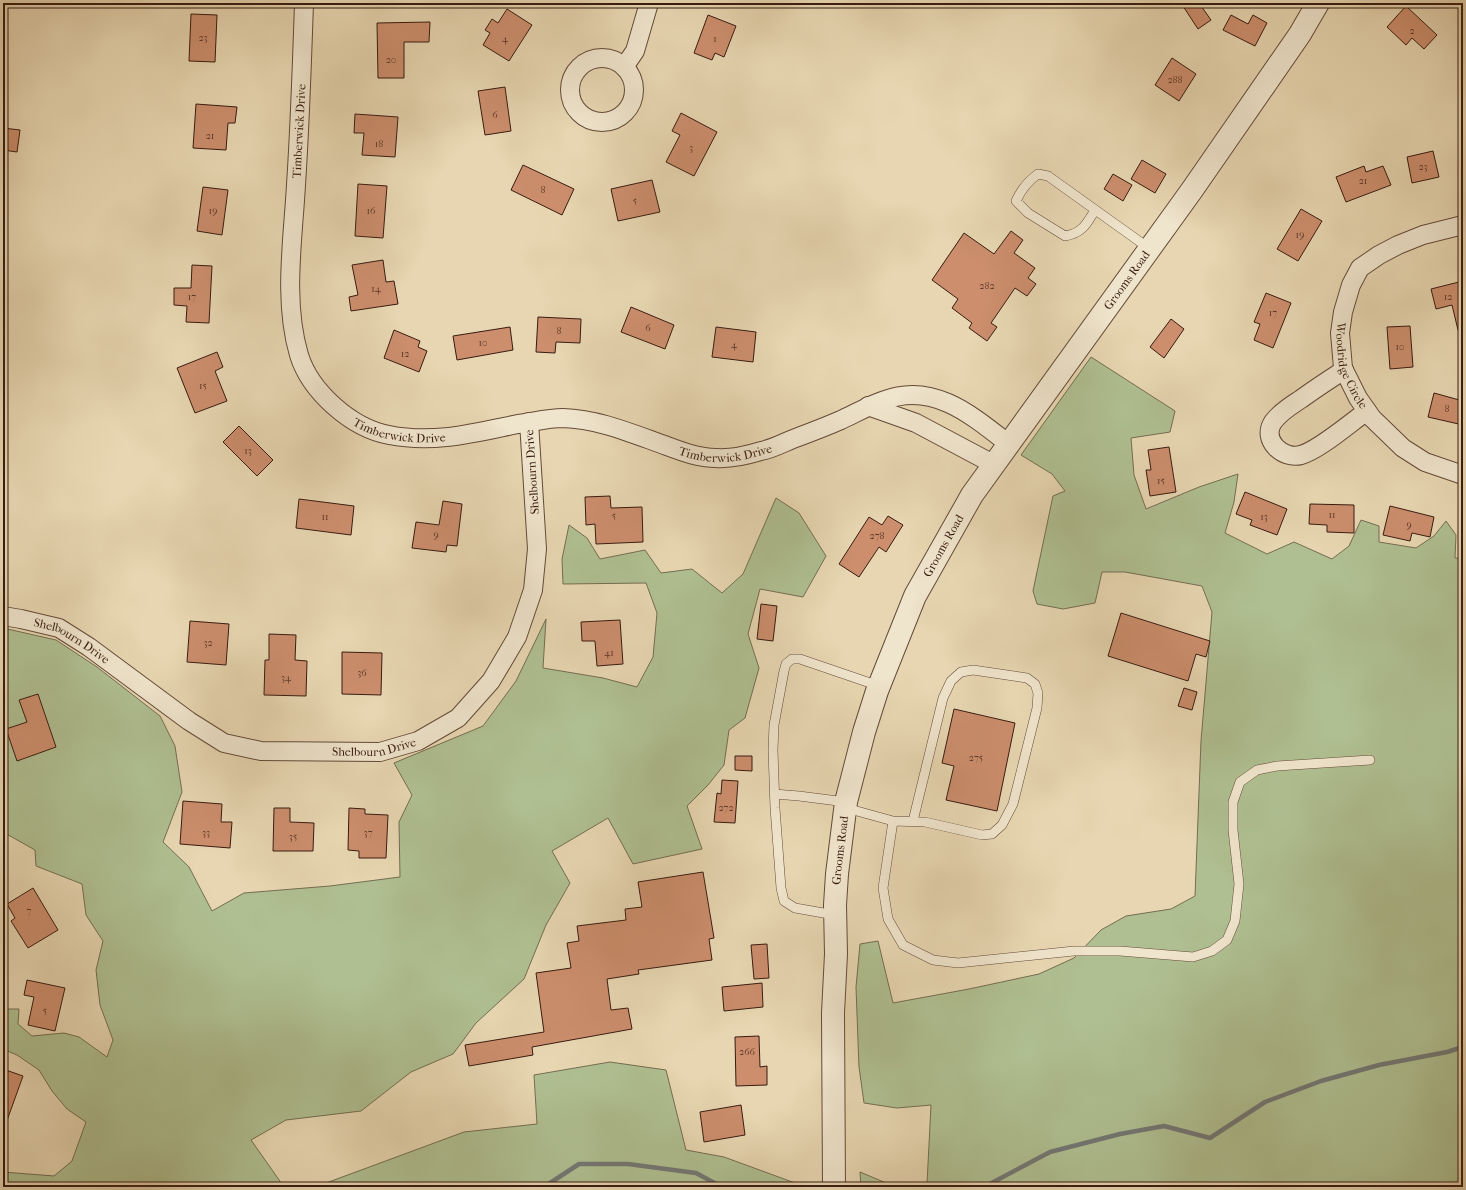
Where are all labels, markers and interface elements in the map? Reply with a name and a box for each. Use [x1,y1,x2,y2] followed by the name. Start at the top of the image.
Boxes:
[1409,25,1415,37] house number: 2
[198,32,208,44] house number: 23
[502,33,509,45] house number: 4
[713,33,717,45] house number: 1
[386,54,396,66] house number: 20
[1167,74,1183,86] house number: 288
[290,83,308,179] street label: Timberwick Drive
[492,109,498,121] house number: 6
[206,130,214,142] house number: 21
[375,138,383,150] house number: 18
[689,142,693,154] house number: 3
[1418,161,1428,173] house number: 23
[1359,175,1367,187] house number: 21
[540,184,546,196] house number: 8
[633,195,637,207] house number: 5
[209,205,217,217] house number: 19
[367,205,376,217] house number: 16
[1296,229,1304,241] house number: 19
[1101,248,1153,313] street label: Grooms Road
[979,280,995,292] house number: 282
[371,283,382,295] house number: 14
[188,291,196,303] house number: 17
[1444,291,1452,303] house number: 12
[1269,307,1277,319] house number: 17
[1333,320,1370,411] street label: Woodridge Circle
[645,322,651,334] house number: 6
[556,325,562,337] house number: 8
[478,337,488,349] house number: 10
[731,339,738,351] house number: 4
[1395,341,1405,353] house number: 10
[401,348,409,360] house number: 12
[199,380,207,392] house number: 15
[1444,403,1450,415] house number: 8
[351,415,446,445] street label: Timberwick Drive
[522,429,542,515] street label: Shelbourn Drive
[677,441,774,465] street label: Timberwick Drive
[244,445,252,457] house number: 13
[1157,475,1165,487] house number: 15
[1328,509,1336,521] house number: 11
[612,510,616,522] house number: 5
[321,511,329,523] house number: 11
[1260,511,1268,523] house number: 13
[920,512,967,579] street label: Grooms Road
[1406,519,1412,531] house number: 9
[433,529,439,541] house number: 9
[870,530,885,542] house number: 278
[32,615,112,667] street label: Shelbourn Drive
[203,637,213,649] house number: 32
[604,647,614,659] house number: 41
[357,667,367,679] house number: 36
[281,672,292,684] house number: 34
[332,735,418,759] street label: Shelbourn Drive
[969,752,983,764] house number: 275
[718,802,734,814] house number: 272
[829,815,851,885] street label: Grooms Road
[202,827,210,839] house number: 33
[364,827,373,839] house number: 37
[289,831,297,843] house number: 35
[27,905,32,917] house number: 7
[43,1005,47,1017] house number: 5
[739,1046,756,1058] house number: 266

